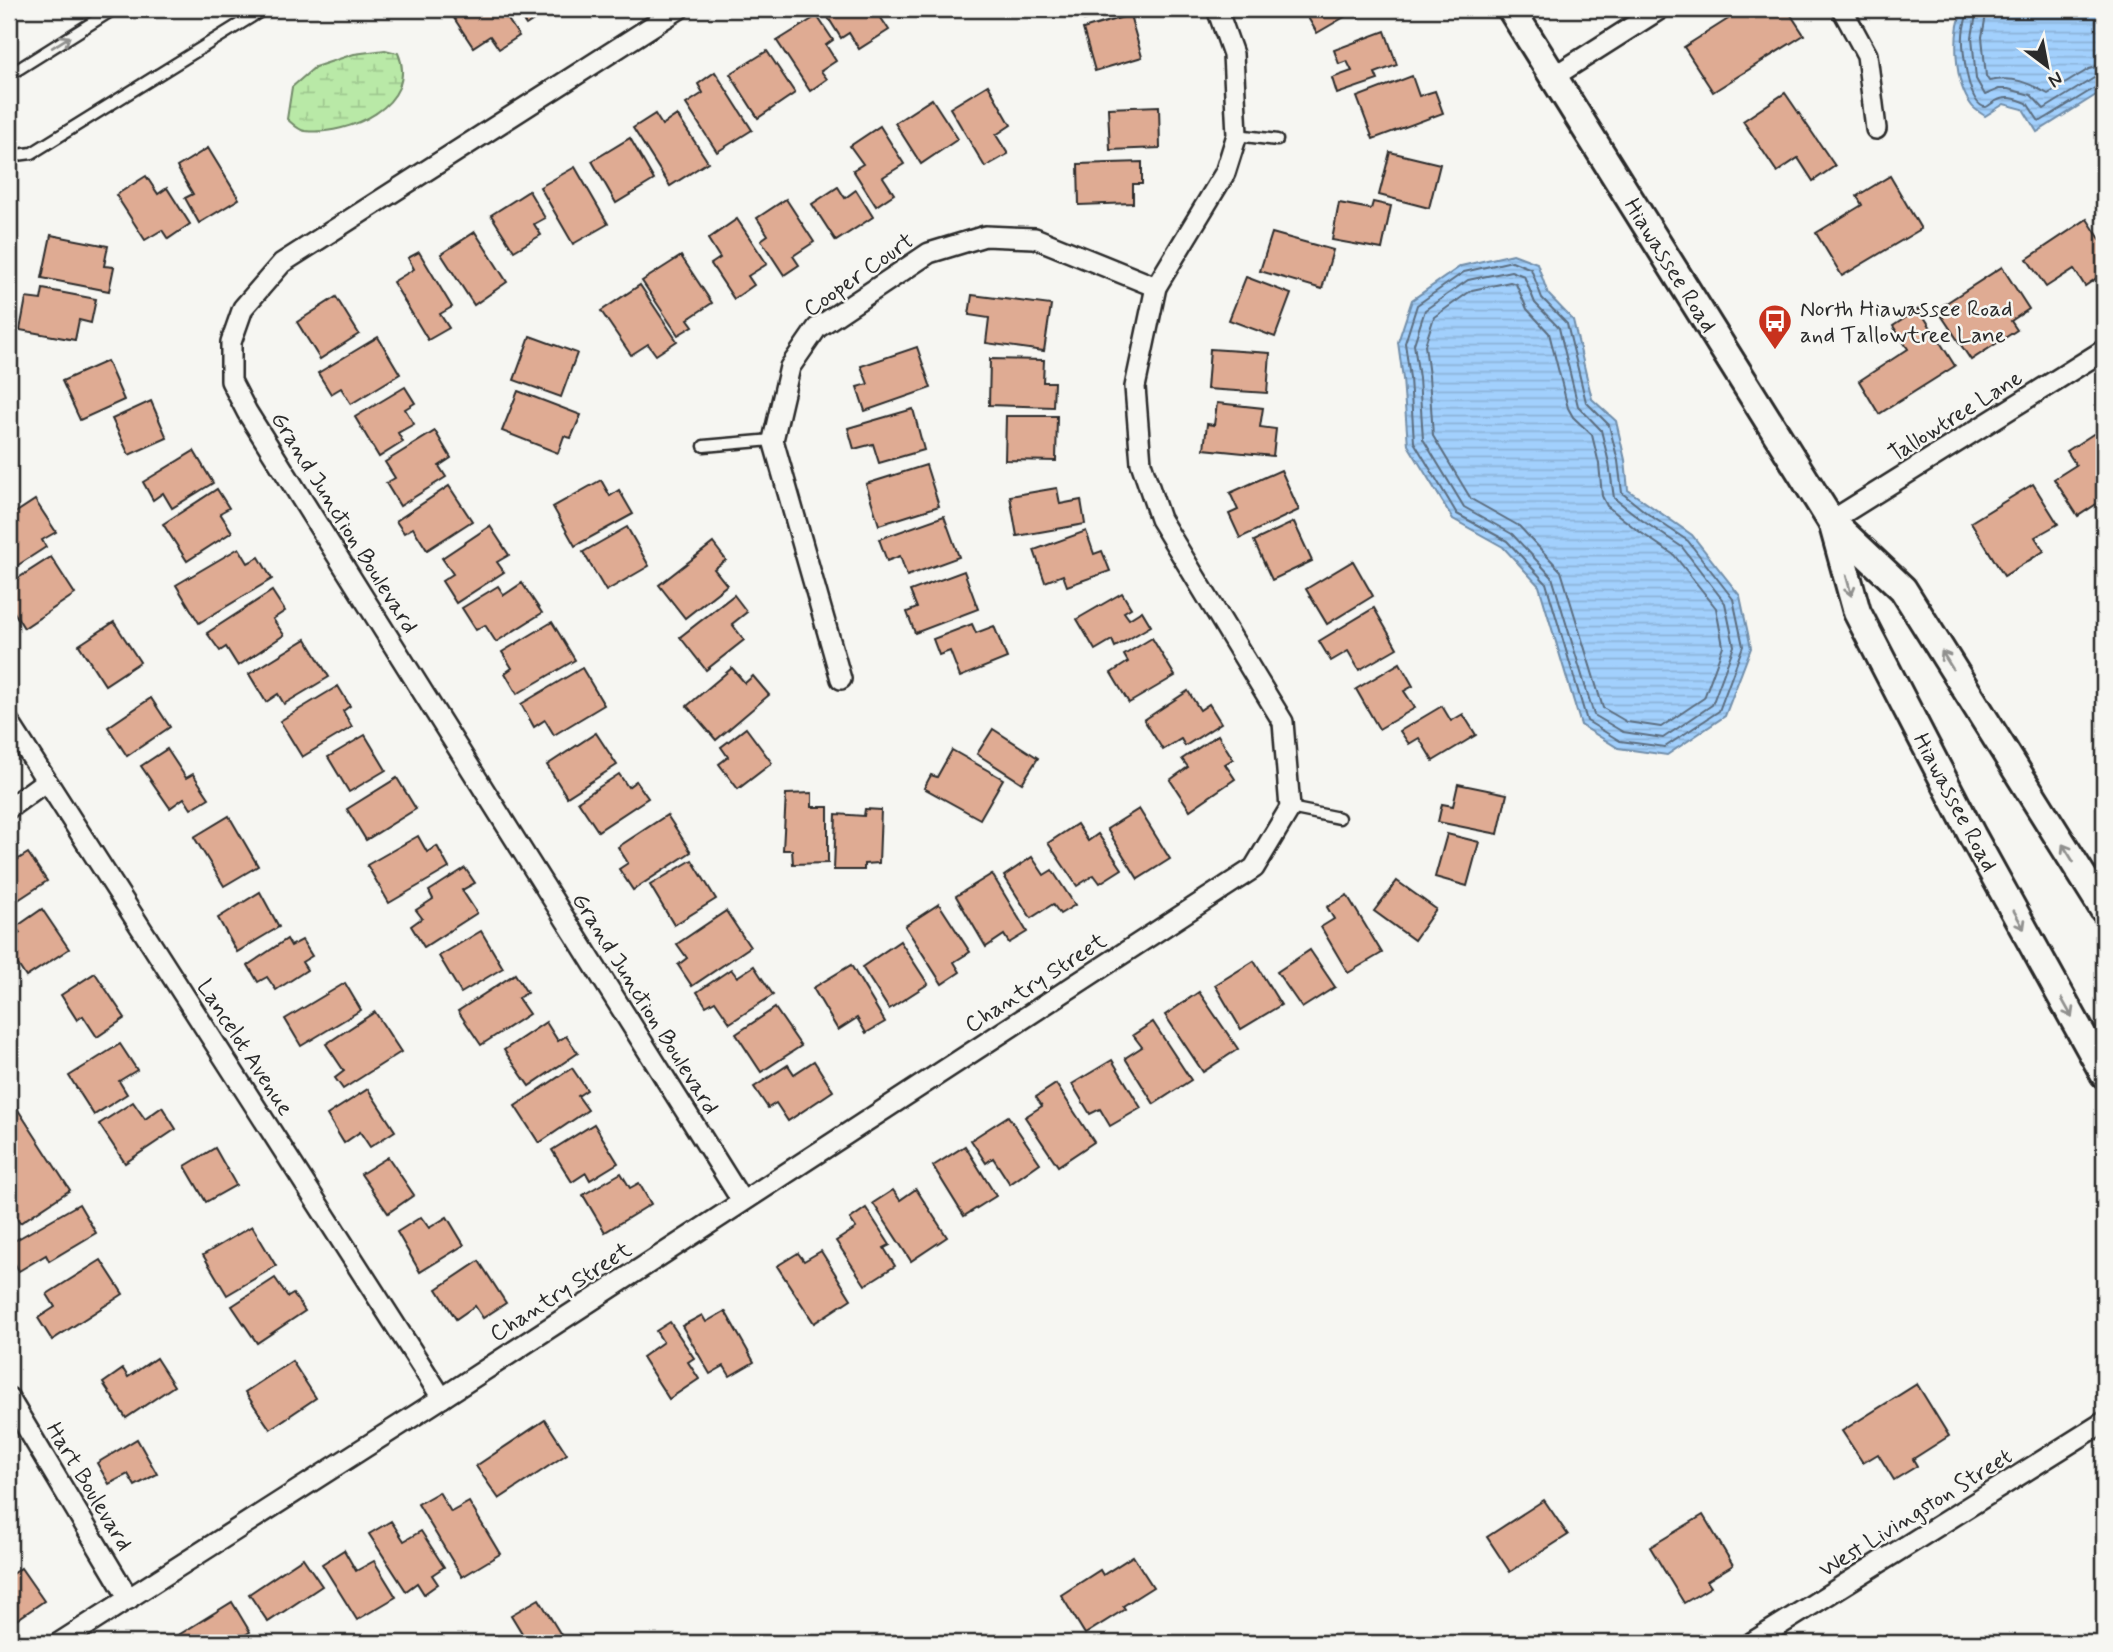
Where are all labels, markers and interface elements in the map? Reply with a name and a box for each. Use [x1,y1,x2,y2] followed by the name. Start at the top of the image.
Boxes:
[2011,32,2082,102] north arrow
[51,35,71,49] one-way arrow
[2043,65,2067,93] text: N
[1616,193,1723,339] street label: Hiawassee Road
[798,227,920,325] street label: Cooper Court
[1800,295,2013,351] place label: North Hiawassee Road and Tallowtree Lane
[1756,302,1794,351] bus stop icon: North Hiawassee Road and Tallowtree Lane
[1883,364,2029,470] street label: Tallowtree Lane
[263,407,424,640] street label: Grand Junction Boulevard
[1844,575,1857,597] one-way arrow
[1939,651,1954,670] one-way arrow
[1905,728,2003,878] street label: Hiawassee Road
[2060,844,2075,863] one-way arrow
[564,888,725,1121] street label: Grand Junction Boulevard
[2013,909,2026,930] one-way arrow
[959,926,1113,1041] street label: Chantry Street
[189,974,300,1122] street label: Lancelot Avenue
[2061,997,2074,1018] one-way arrow
[484,1235,638,1350] street label: Chantry Street
[38,1417,138,1557] street label: Hart Boulevard
[1814,1442,2018,1585] street label: West Livingston Street

